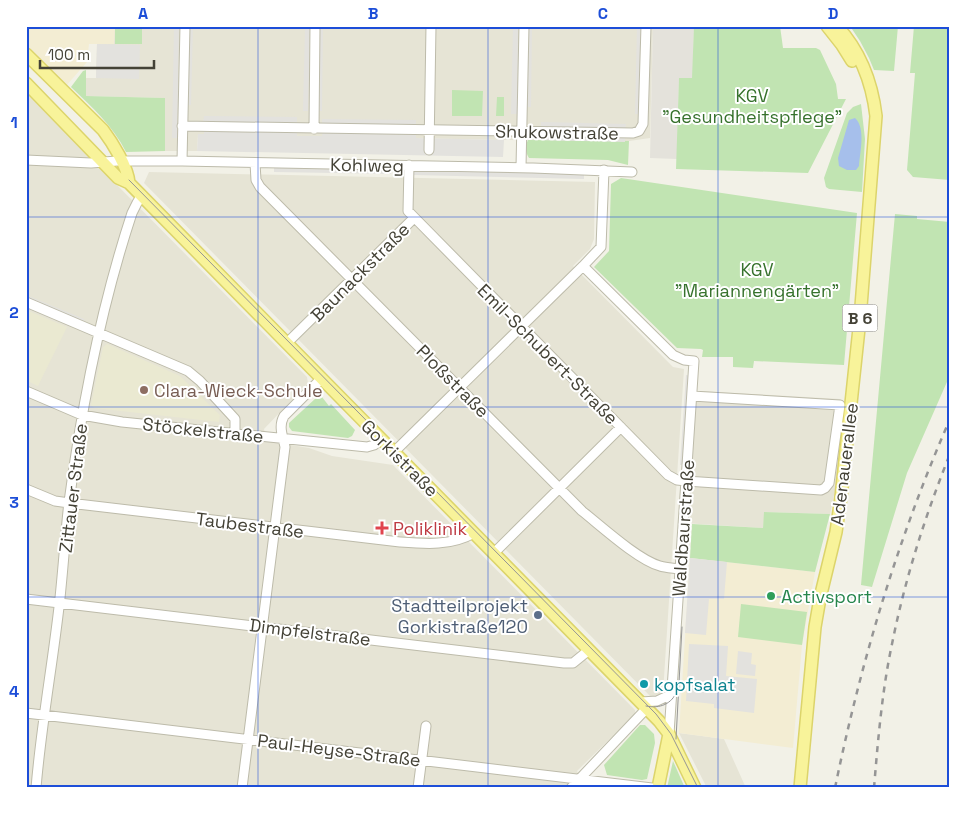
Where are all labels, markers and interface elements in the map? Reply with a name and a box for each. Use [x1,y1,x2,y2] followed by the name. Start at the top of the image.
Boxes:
[138,3,148,24] text: A
[368,3,378,24] text: B
[598,3,608,24] text: C
[828,3,838,24] text: D
[40,38,154,70] scale bar
[48,45,90,64] text: 100 m
[662,84,842,128] park label: KGV "Gesundheitspflege"
[10,112,18,133] text: 1
[495,119,619,145] street label: Shukowstraße
[330,153,404,177] street label: Kohlweg
[306,218,414,326] street label: Baunackstraße
[675,258,839,302] park label: KGV "Mariannengärten"
[473,279,623,429] street label: Emil-Schubert-Straße
[9,302,19,323] text: 2
[842,304,878,332] road number: B 6
[412,340,494,422] street label: Ploßstraße
[154,379,323,402] place label: Clara-Wieck-Schule
[138,384,150,396] marker: Clara-Wieck-Schule
[825,401,863,527] street label: Adenauerallee
[141,412,265,448] street label: Stöckelstraße
[356,414,444,502] street label: Gorkistraße
[54,422,92,554] street label: Zittauer Straße
[667,459,699,597] street label: Waldbaurstraße
[9,492,19,513] text: 3
[195,507,305,543] street label: Taubestraße
[393,517,467,540] place label: Poliklinik
[375,521,389,535] marker: Poliklinik
[781,585,872,608] place label: Activsport
[765,590,777,602] marker: Activsport
[391,594,528,638] place label: Stadtteilprojekt Gorkistraße120
[532,609,544,621] marker: Stadtteilprojekt Gorkistraße120
[248,613,372,651] street label: Dimpfelstraße
[654,673,736,696] place label: kopfsalat
[638,678,650,690] marker: kopfsalat
[9,681,19,702] text: 4
[256,729,422,771] street label: Paul-Heyse-Straße

